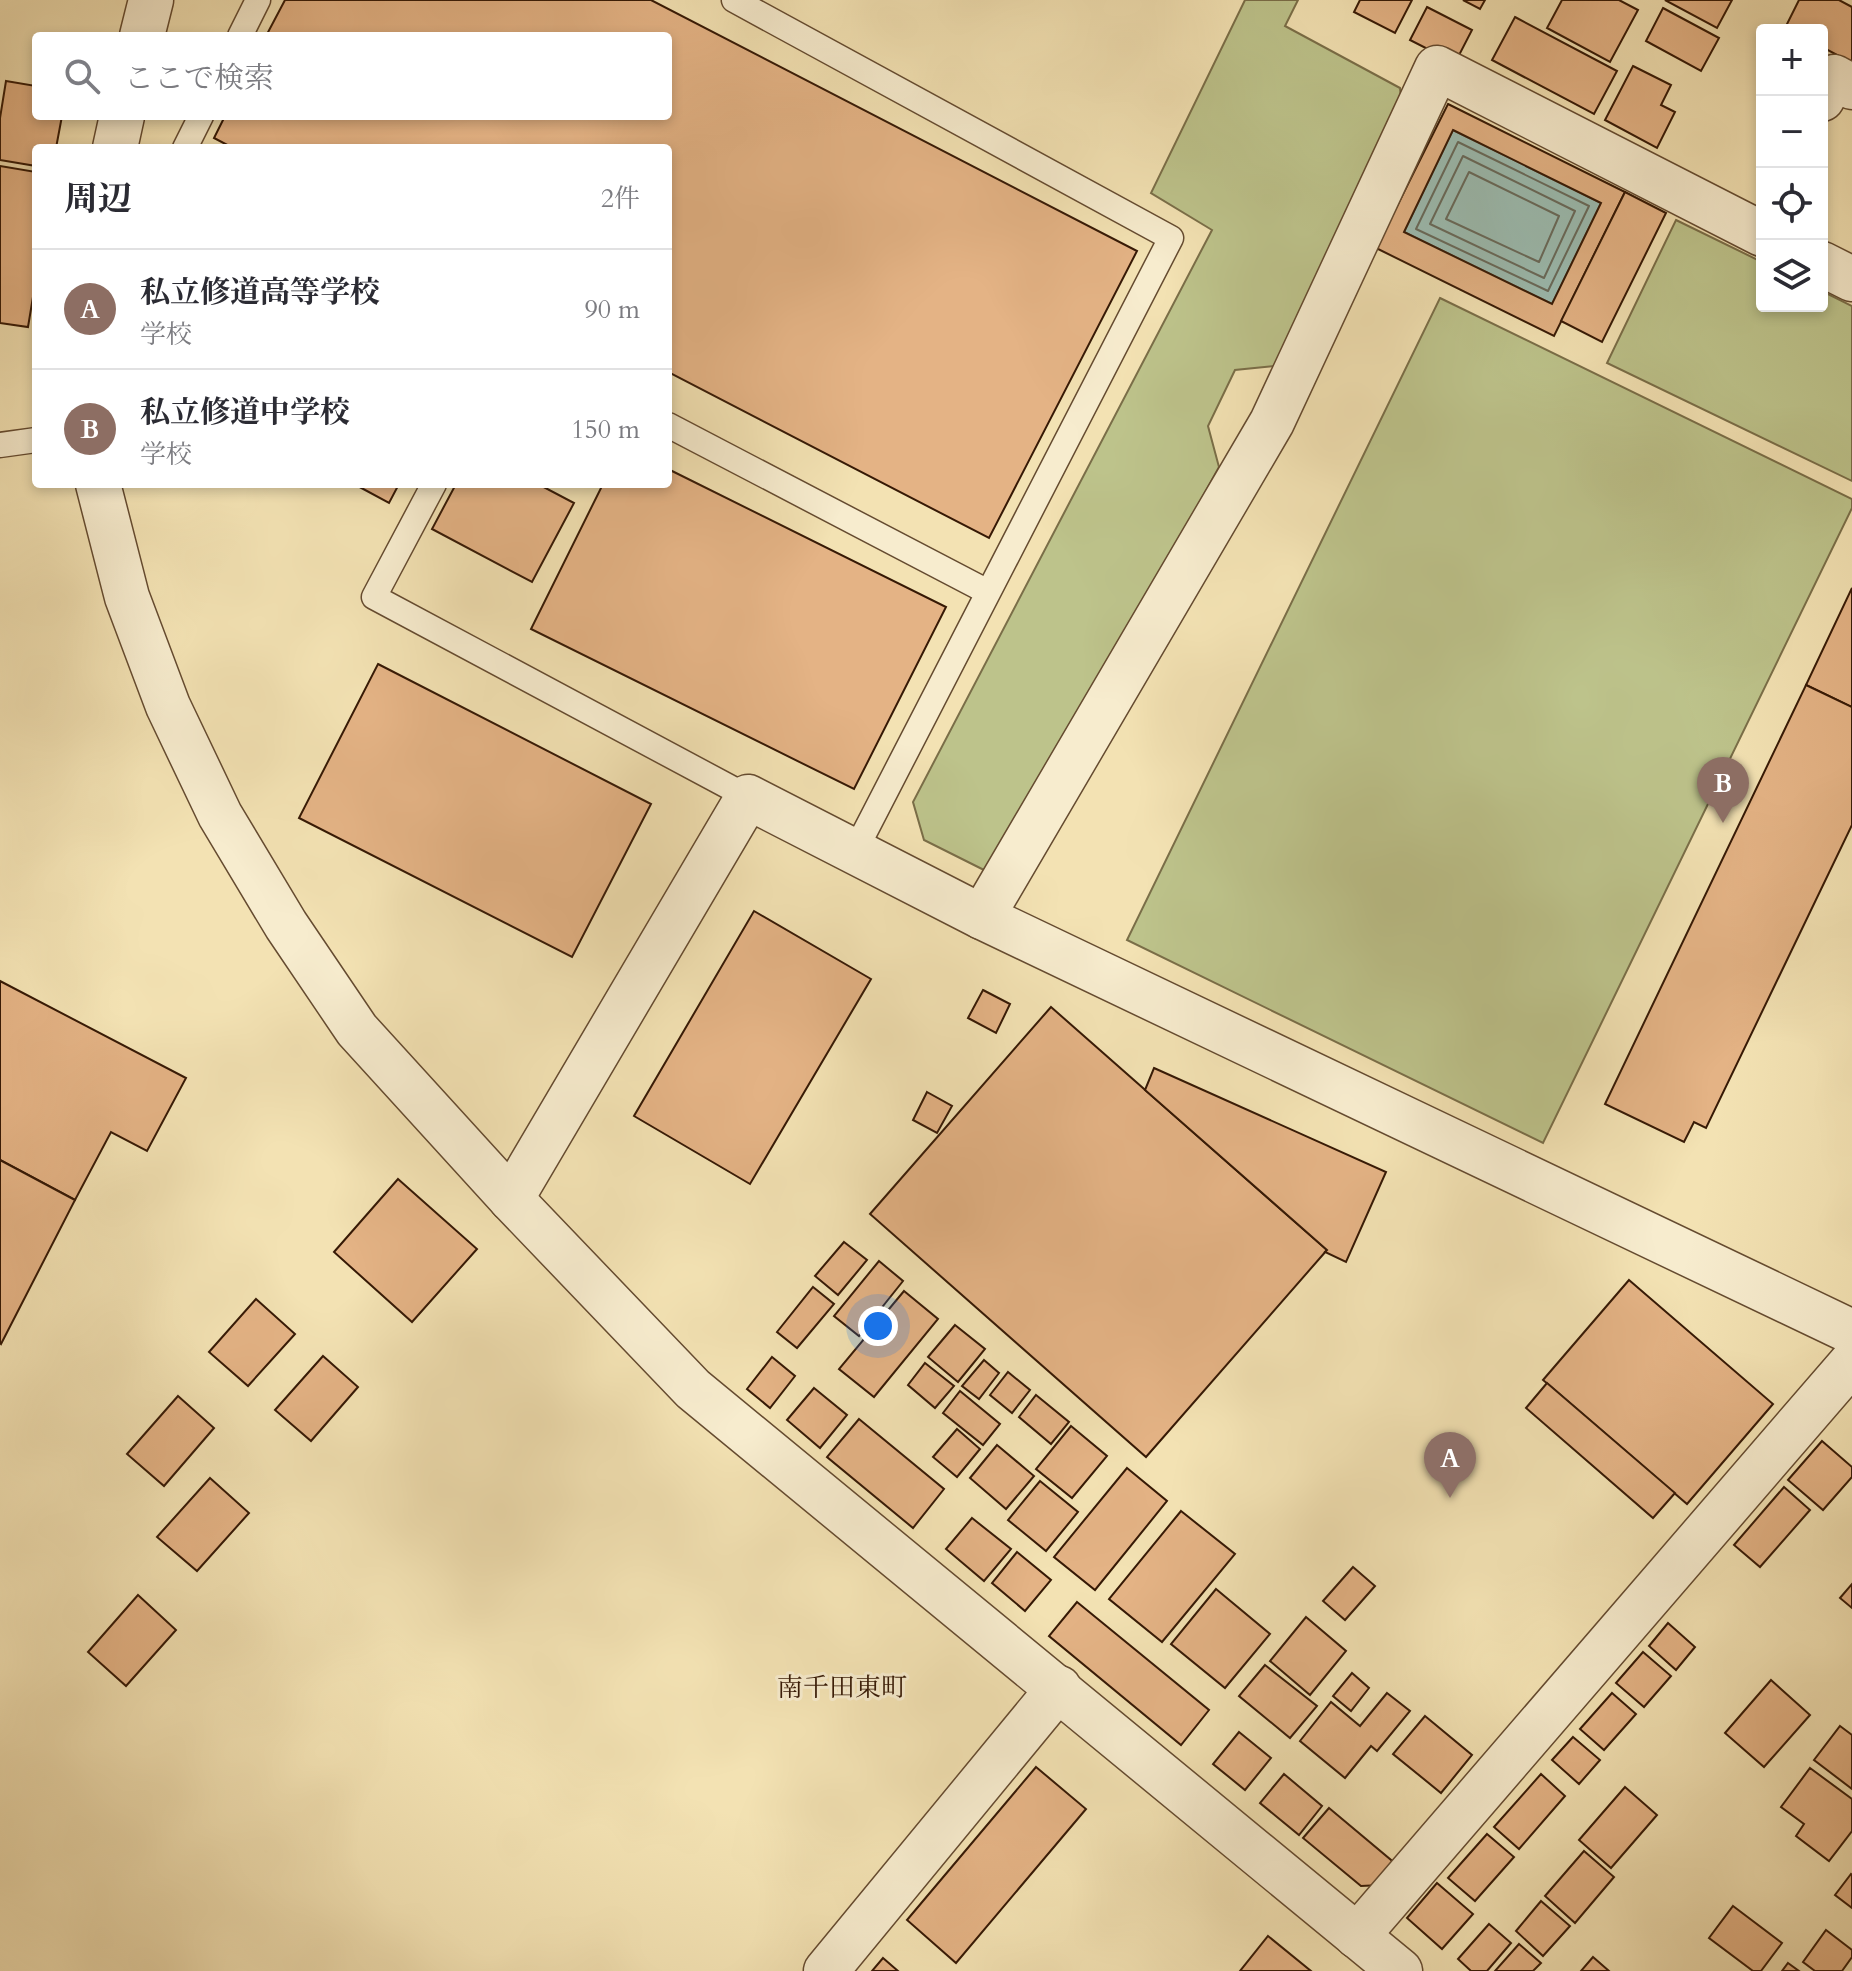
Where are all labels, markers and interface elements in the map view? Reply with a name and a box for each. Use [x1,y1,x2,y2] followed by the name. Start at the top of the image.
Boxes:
[1756,24,1828,312] map controls
[1756,24,1828,96] button: +
[32,32,672,120] search box
[60,54,104,98] icon: search
[124,58,274,99] text: ここで検索
[1756,96,1828,168] button: −
[1756,168,1828,240] button: locate
[64,176,132,222] text: 周辺
[601,181,640,216] text: 2件
[1756,240,1828,312] button: layers
[140,272,380,313] text: 私立修道高等学校
[80,292,100,327] text: A
[584,292,640,327] text: 90 m
[140,317,192,352] text: 学校
[140,392,350,433] text: 私立修道中学校
[81,412,99,447] text: B
[571,412,640,447] text: 150 m
[140,437,192,472] text: 学校
[1697,757,1749,823] pin: B
[858,1306,898,1346] your location
[1424,1432,1476,1498] pin: A
[777,1670,907,1705] district label: 南千田東町

